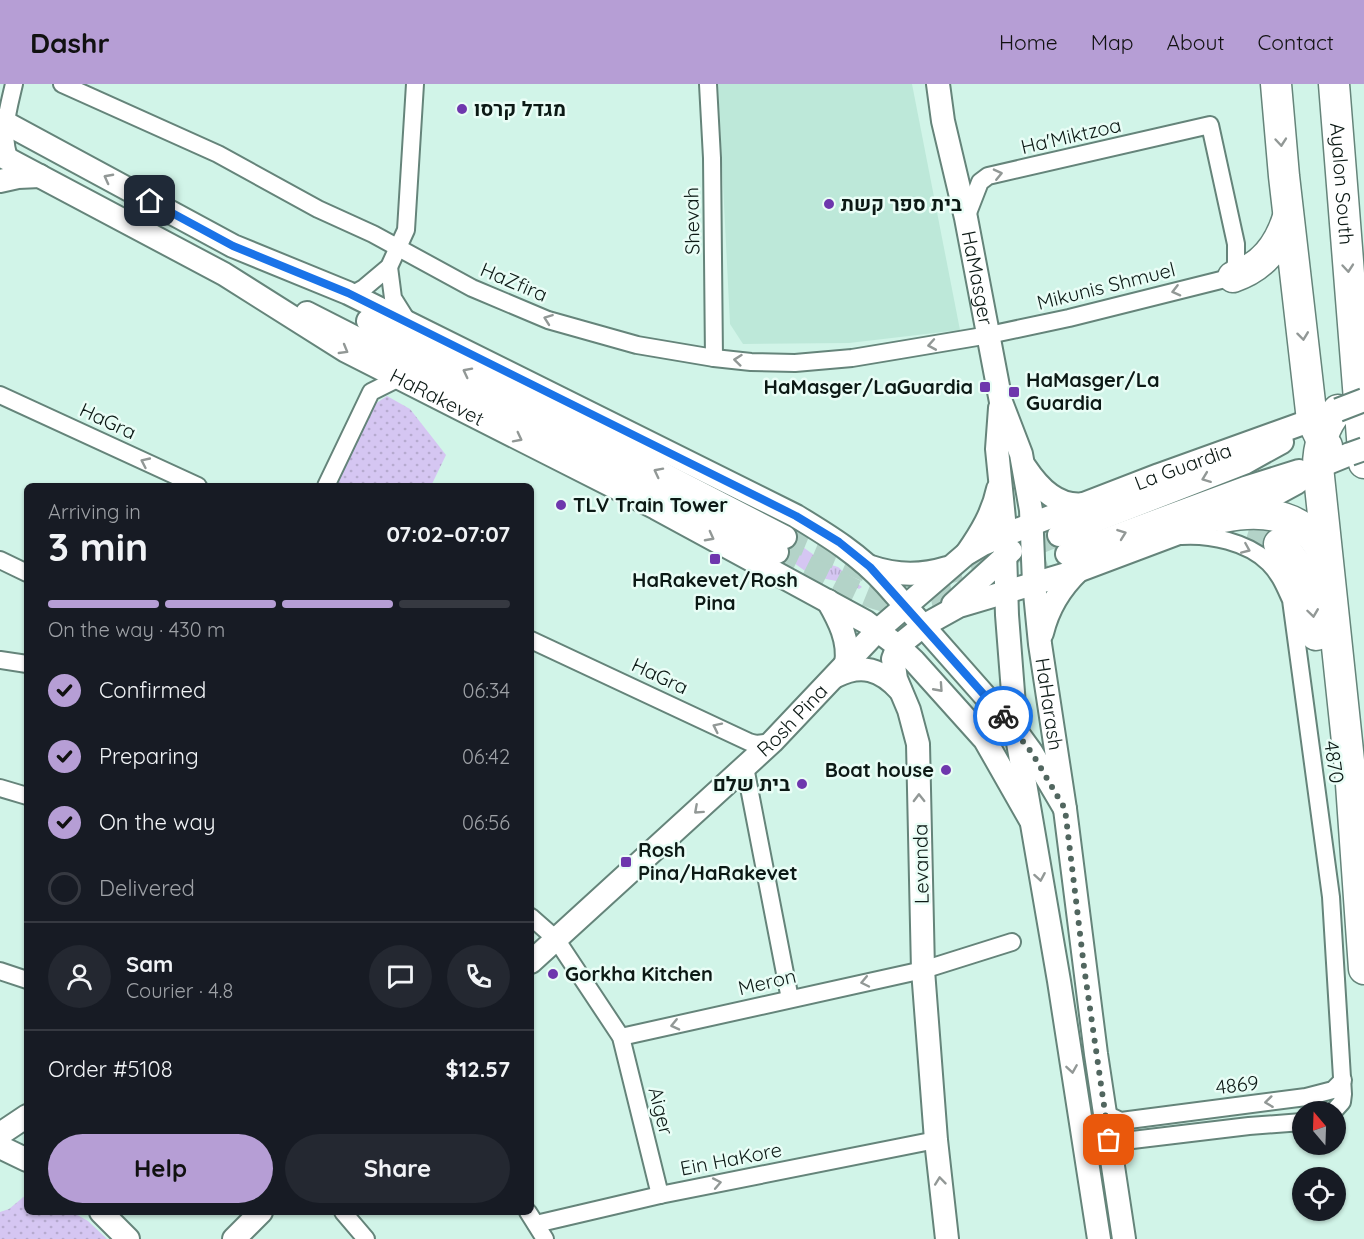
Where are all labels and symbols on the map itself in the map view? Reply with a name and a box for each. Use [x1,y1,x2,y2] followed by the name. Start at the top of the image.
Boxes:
[474,96,566,121] place label: מגדל קרסו
[455,102,469,116] marker: מגדל קרסו
[1018,112,1124,159] street label: Ha'Miktzoa
[1325,122,1360,246] street label: Ayalon South
[1274,138,1287,147] one-way arrow
[993,168,1003,181] one-way arrow
[104,174,114,185] one-way arrow
[124,175,175,226] pin
[678,187,705,255] street label: Shevah
[841,191,962,216] place label: בית ספר קשת
[822,197,836,211] marker: בית ספר קשת
[957,228,999,327] street label: HaMasger
[477,256,552,307] street label: HaZfira
[1034,256,1178,315] street label: Mikunis Shmuel
[1341,263,1354,273] one-way arrow
[1171,284,1181,297] one-way arrow
[543,314,554,327] one-way arrow
[1296,332,1308,341] one-way arrow
[927,338,937,351] one-way arrow
[338,343,348,354] one-way arrow
[733,354,743,367] one-way arrow
[386,362,489,431] street label: HaRakevet
[1026,367,1160,415] place label: HaMasger/La Guardia
[462,368,473,379] one-way arrow
[764,374,973,399] place label: HaMasger/LaGuardia
[978,380,992,394] marker: HaMasger/LaGuardia
[1007,385,1021,399] marker: HaMasger/La Guardia
[76,397,141,444] street label: HaGra
[512,431,523,443] one-way arrow
[1131,437,1235,495] street label: La Guardia
[140,457,151,469] one-way arrow
[654,467,665,479] one-way arrow
[1201,471,1212,483] one-way arrow
[573,492,728,517] place label: TLV Train Tower
[554,498,568,512] marker: TLV Train Tower
[1116,528,1127,541] one-way arrow
[704,530,715,541] one-way arrow
[1240,542,1251,554] one-way arrow
[708,552,722,566] marker: HaRakevet/Rosh Pina
[632,567,798,615] place label: HaRakevet/Rosh Pina
[1306,608,1319,618] one-way arrow
[628,652,693,699] street label: HaGra
[1030,656,1069,752] street label: HaHarash
[751,678,833,762] street label: Rosh Pina
[932,681,943,691] one-way arrow
[973,686,1033,746] courier
[712,723,723,735] one-way arrow
[1319,739,1350,785] street label: 4870
[825,757,934,782] place label: Boat house
[939,763,953,777] marker: Boat house
[713,771,790,796] place label: בית שלם
[795,777,809,791] marker: בית שלם
[913,793,926,802] one-way arrow
[694,803,704,814] one-way arrow
[907,824,934,904] street label: Levanda
[638,837,798,885] place label: Rosh Pina/HaRakevet
[619,855,633,869] marker: Rosh Pina/HaRakevet
[1034,872,1046,881] one-way arrow
[565,961,713,986] place label: Gorkha Kitchen
[735,963,798,1000] street label: Meron
[546,967,560,981] marker: Gorkha Kitchen
[861,975,871,988] one-way arrow
[670,1017,680,1030] one-way arrow
[1066,1064,1078,1074] one-way arrow
[1214,1069,1260,1100] street label: 4869
[644,1084,680,1138] street label: Aiger
[1264,1095,1274,1108] one-way arrow
[1292,1101,1346,1155] north arrow
[1083,1114,1134,1165] pin
[678,1136,784,1181] street label: Ein HaKore
[934,1176,947,1185] one-way arrow
[712,1177,722,1190] one-way arrow

